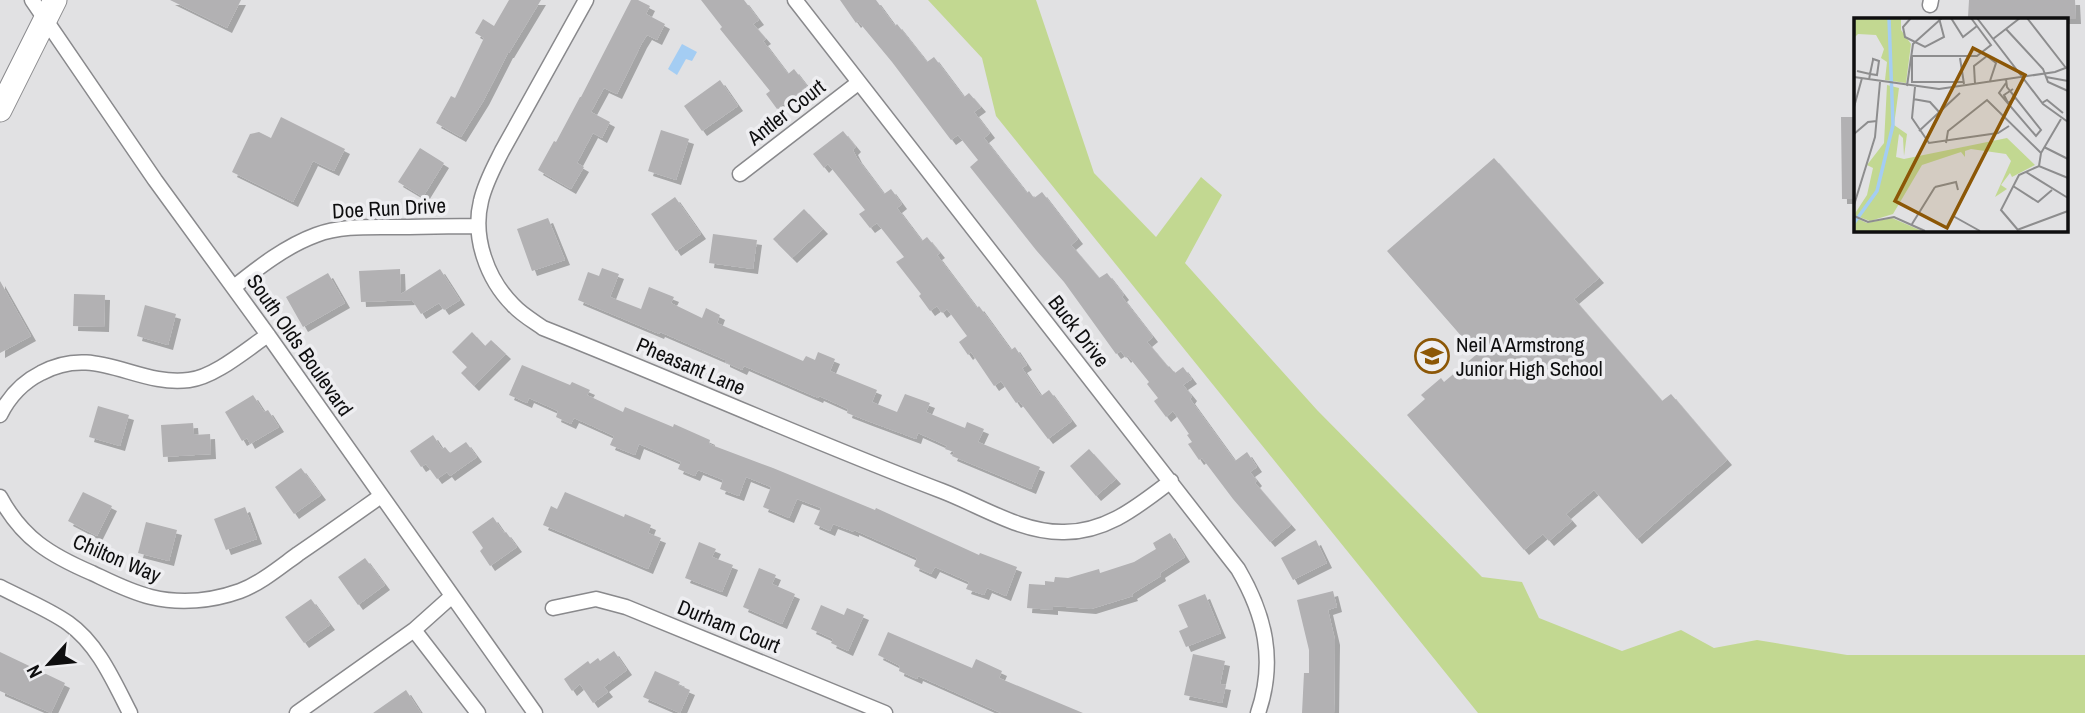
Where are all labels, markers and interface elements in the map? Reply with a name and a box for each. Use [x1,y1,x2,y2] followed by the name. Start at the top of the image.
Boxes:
[1854,18,2068,231] inset map
[740,72,831,152] street label: Antler Court
[331,191,447,225] street label: Doe Run Drive
[240,268,360,422] street label: South Olds Boulevard
[1042,289,1116,373] street label: Buck Drive
[632,330,750,402] street label: Pheasant Lane
[1456,330,1602,383] place label: Neil A Armstrong Junior High School
[1413,337,1451,375] school or university icon: Neil A Armstrong Junior High School
[68,526,166,590] street label: Chilton Way
[673,592,785,660] street label: Durham Court
[14,629,84,699] north arrow
[20,661,48,683] text: N

